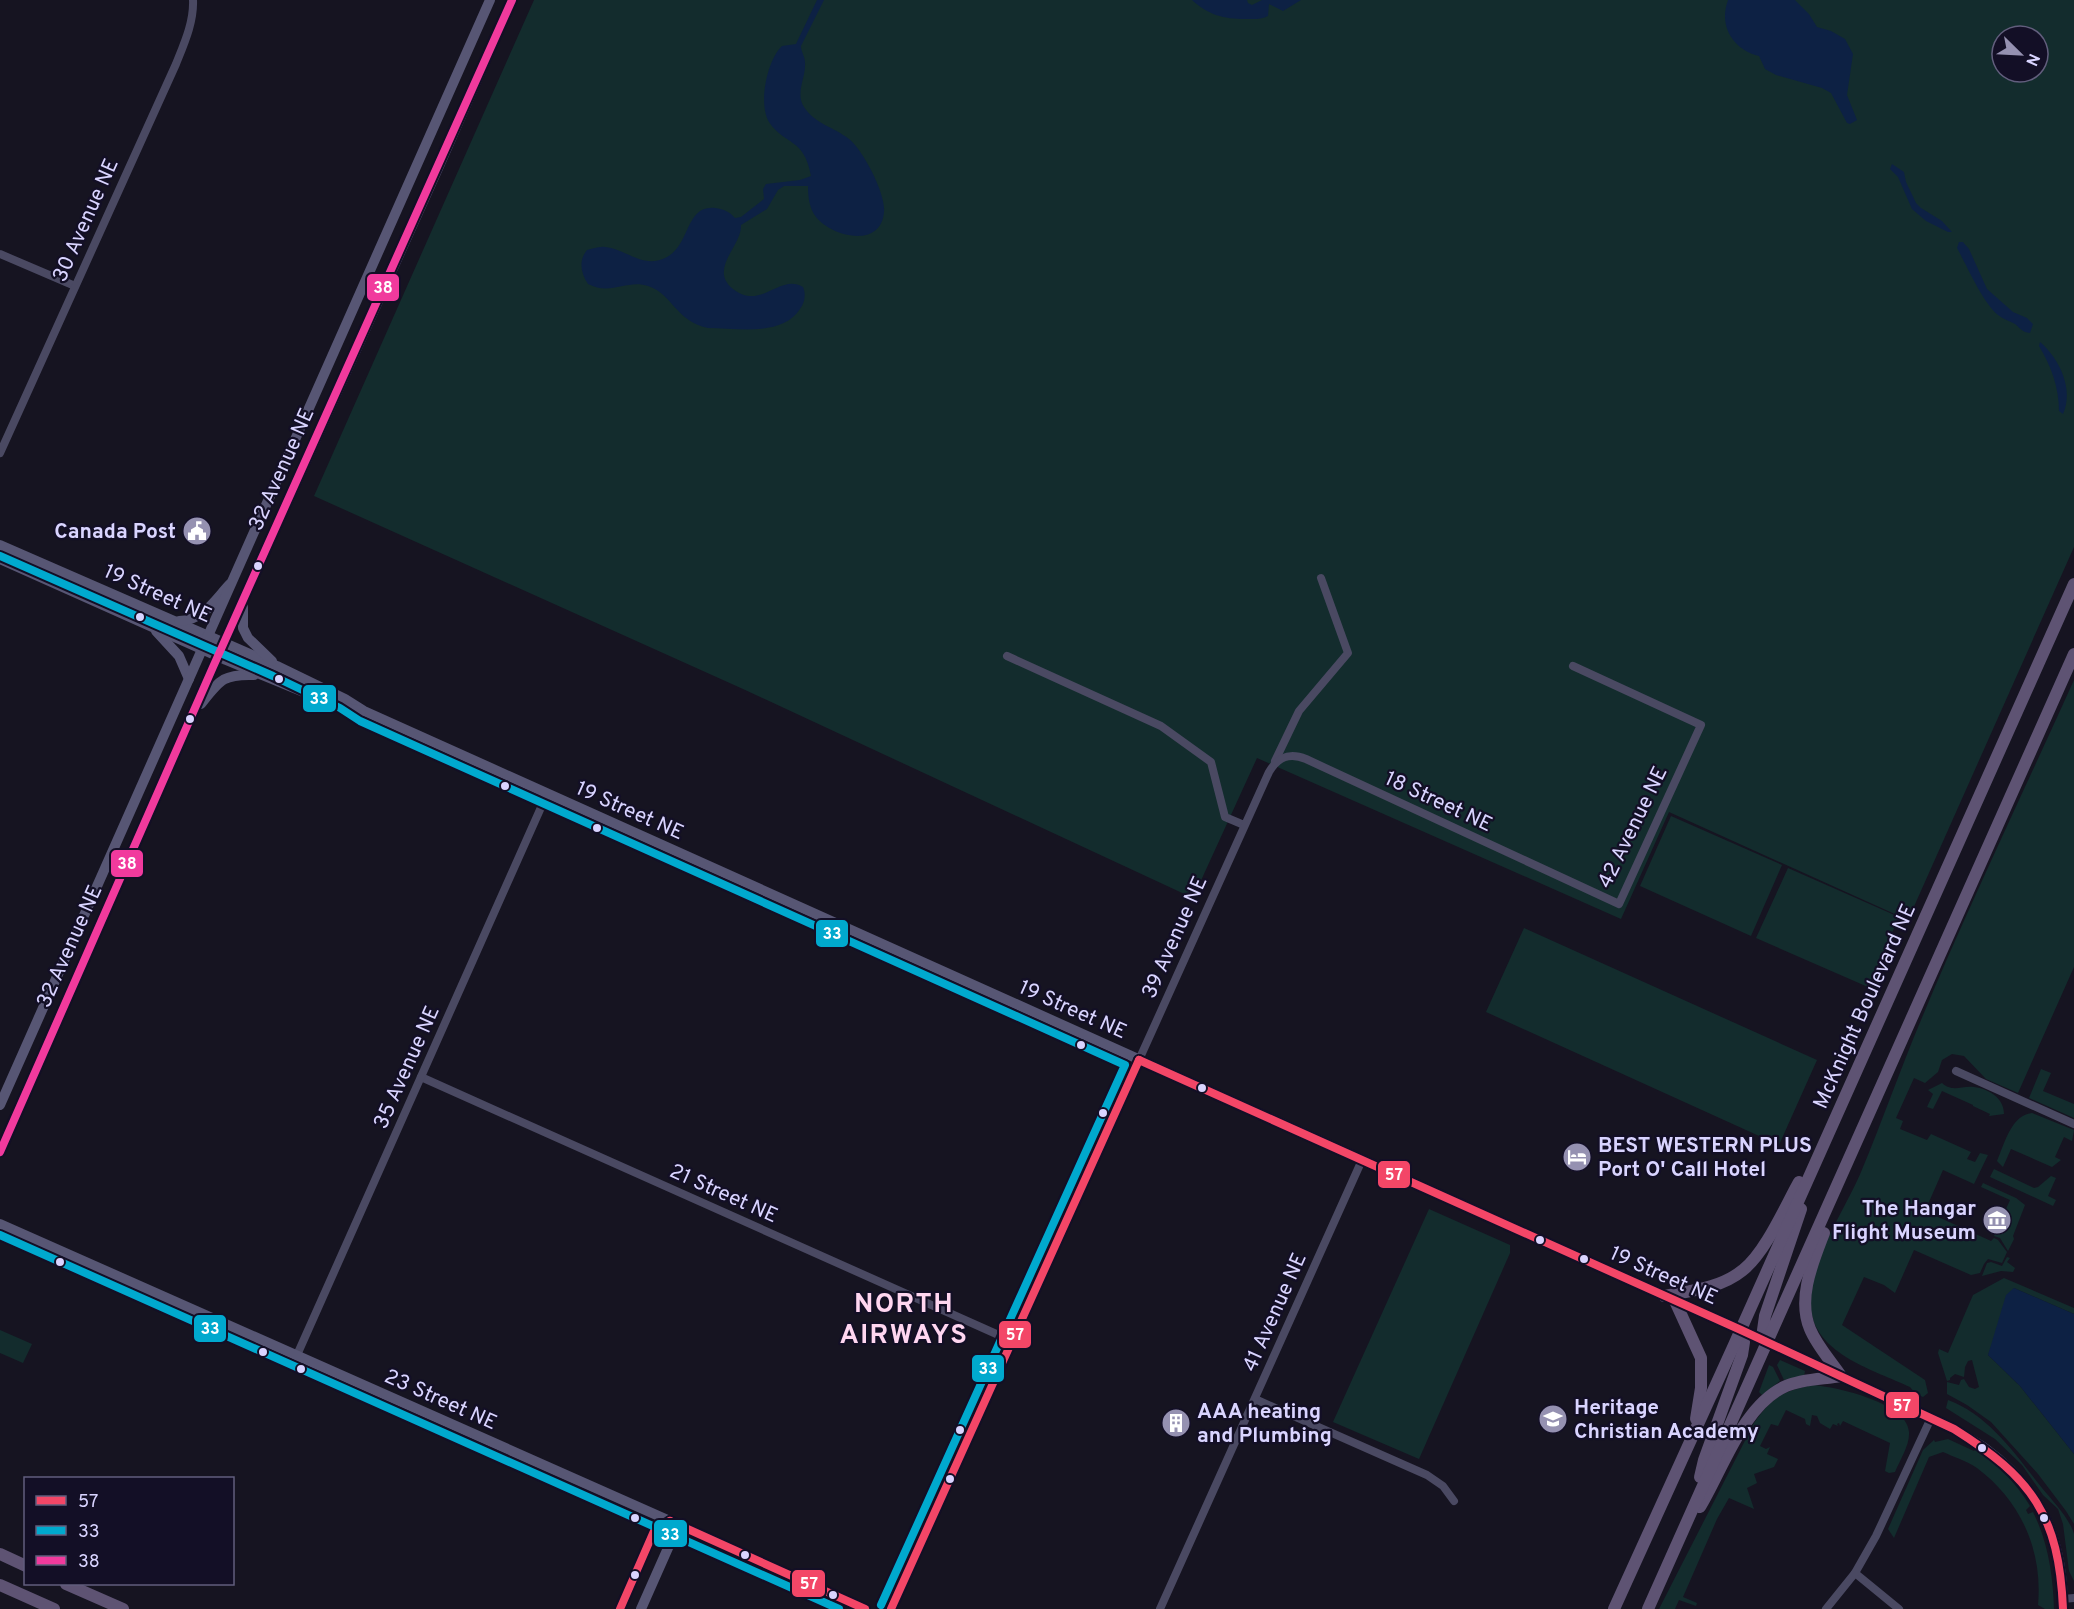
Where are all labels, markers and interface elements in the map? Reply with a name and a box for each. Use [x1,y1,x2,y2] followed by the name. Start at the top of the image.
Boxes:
[1990,24,2050,84] north arrow
[2020,50,2043,69] text: N
[47,155,126,287] street label: 30 Avenue NE
[366,273,400,302] line badge: 38
[373,279,393,299] text: 38
[243,404,321,535] street label: 32 Avenue NE
[181,515,213,547] public building icon: Canada Post
[54,519,176,546] place label: Canada Post
[99,559,216,630] street label: 19 Street NE
[252,560,264,572] unlabelled marker
[134,611,146,623] unlabelled marker
[273,673,285,685] unlabelled marker
[302,684,337,713] line badge: 33
[309,690,329,710] text: 33
[184,713,196,725] unlabelled marker
[1592,762,1675,893] street label: 42 Avenue NE
[1380,766,1497,839] street label: 18 Street NE
[571,776,688,847] street label: 19 Street NE
[499,780,511,792] unlabelled marker
[591,822,603,834] unlabelled marker
[110,849,144,878] line badge: 38
[117,855,137,875] text: 38
[1136,872,1214,1003] street label: 39 Avenue NE
[31,881,109,1012] street label: 32 Avenue NE
[1808,900,1923,1113] street label: McKnight Boulevard NE
[815,919,849,948] line badge: 33
[822,925,842,945] text: 33
[1014,975,1131,1046] street label: 19 Street NE
[368,1002,447,1134] street label: 35 Avenue NE
[1075,1039,1087,1051] unlabelled marker
[1196,1082,1208,1094] unlabelled marker
[1097,1107,1109,1119] unlabelled marker
[1598,1133,1812,1184] place label: BEST WESTERN PLUS Port O' Call Hotel
[1561,1141,1593,1173] hotel icon: BEST WESTERN PLUS Port O' Call Hotel
[665,1159,782,1230] street label: 21 Street NE
[1377,1160,1411,1189] line badge: 57
[1385,1166,1403,1186] text: 57
[1832,1196,1976,1247] place label: The Hangar Flight Museum
[1981,1204,2013,1236] museum icon: The Hangar Flight Museum
[1534,1234,1546,1246] unlabelled marker
[1605,1241,1722,1312] street label: 19 Street NE
[1237,1249,1314,1376] street label: 41 Avenue NE
[1578,1253,1590,1265] unlabelled marker
[54,1256,66,1268] unlabelled marker
[840,1288,968,1353] district label: NORTH AIRWAYS
[193,1314,227,1343] line badge: 33
[200,1320,220,1340] text: 33
[998,1320,1032,1349] line badge: 57
[1006,1326,1024,1346] text: 57
[257,1346,269,1358] unlabelled marker
[971,1354,1005,1383] line badge: 33
[978,1360,998,1380] text: 33
[295,1363,307,1375] unlabelled marker
[380,1364,501,1437] street label: 23 Street NE
[1885,1391,1920,1419] line badge: 57
[1574,1395,1759,1446] place label: Heritage Christian Academy
[1893,1397,1911,1417] text: 57
[1197,1399,1332,1450] place label: AAA heating and Plumbing
[1537,1403,1569,1435] school or university icon: Heritage Christian Academy
[1160,1407,1192,1439] building icon: AAA heating and Plumbing
[954,1424,966,1436] unlabelled marker
[1976,1442,1988,1454] unlabelled marker
[944,1473,956,1485] unlabelled marker
[24,1477,234,1585] legend
[78,1491,98,1514] text: 57
[629,1512,641,1524] unlabelled marker
[2038,1512,2050,1524] unlabelled marker
[653,1519,688,1548] line badge: 33
[78,1521,100,1544] text: 33
[660,1526,680,1546] text: 33
[739,1549,751,1561] unlabelled marker
[78,1551,100,1574] text: 38
[629,1569,641,1581] unlabelled marker
[791,1569,826,1598] line badge: 57
[800,1575,818,1595] text: 57
[827,1589,839,1601] unlabelled marker

